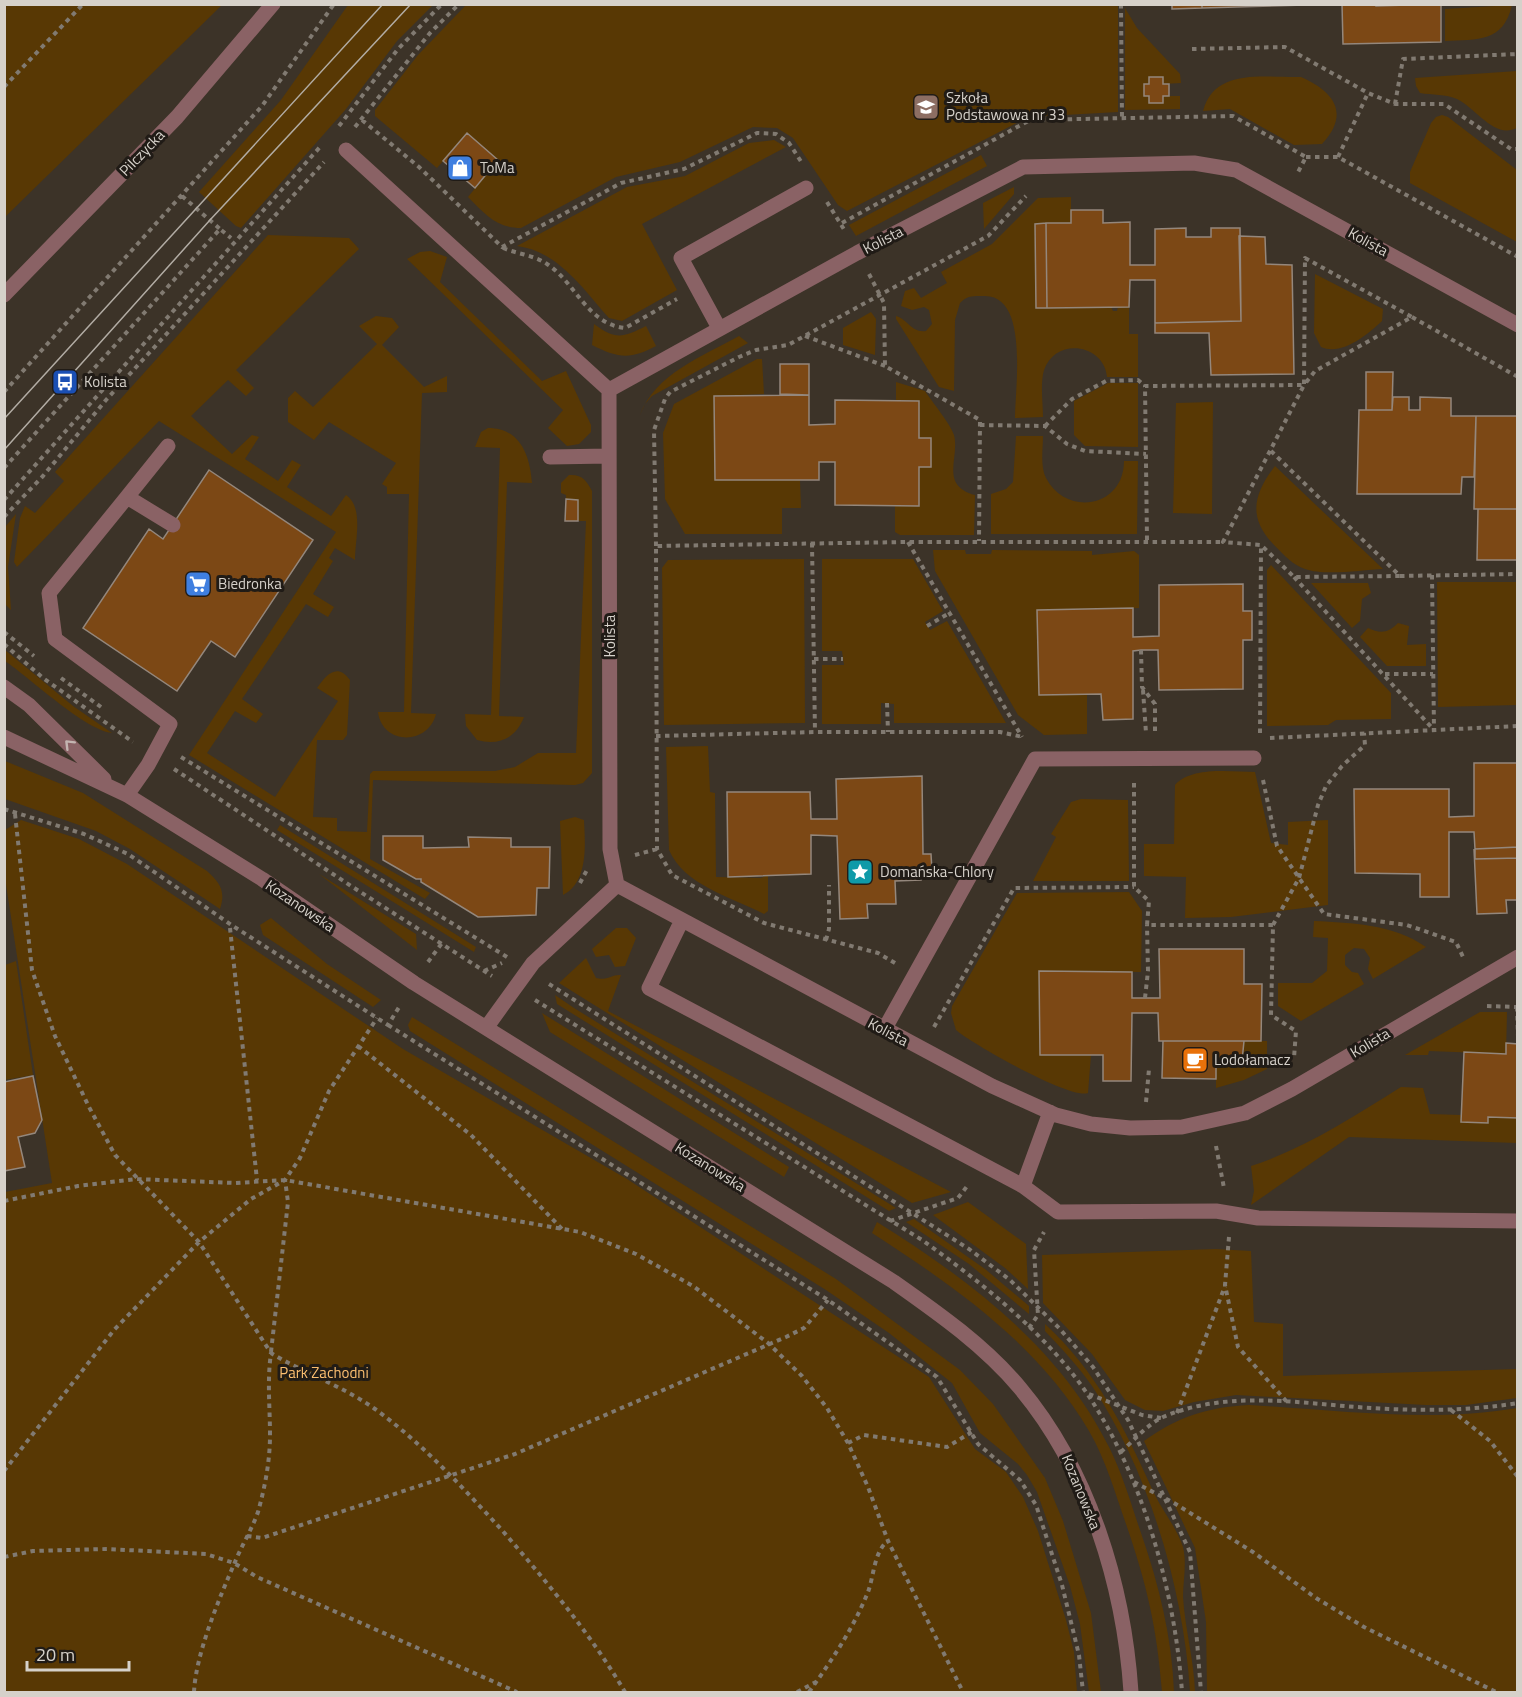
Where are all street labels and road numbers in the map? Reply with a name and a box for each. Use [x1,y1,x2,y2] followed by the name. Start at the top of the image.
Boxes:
[113,124,170,181] street label: Pilczycka
[859,219,907,260] street label: Kolista
[1344,221,1393,262] street label: Kolista
[598,614,621,657] street label: Kolista
[261,874,340,938] street label: Kozanowska
[864,1011,913,1052] street label: Kolista
[1345,1021,1394,1063] street label: Kolista
[670,1136,750,1198] street label: Kozanowska
[1056,1451,1107,1533] street label: Kozanowska

